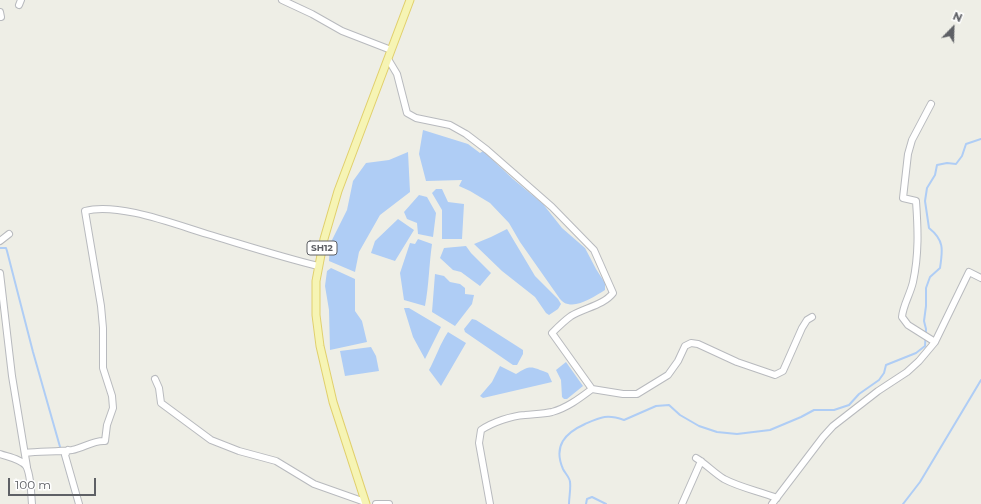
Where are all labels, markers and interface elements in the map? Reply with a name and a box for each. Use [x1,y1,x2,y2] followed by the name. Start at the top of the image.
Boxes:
[933,8,973,48] north arrow
[951,9,965,25] text: N
[307,241,337,255] road number: SH12
[10,470,98,496] scale bar
[15,477,51,492] text: 100 m

